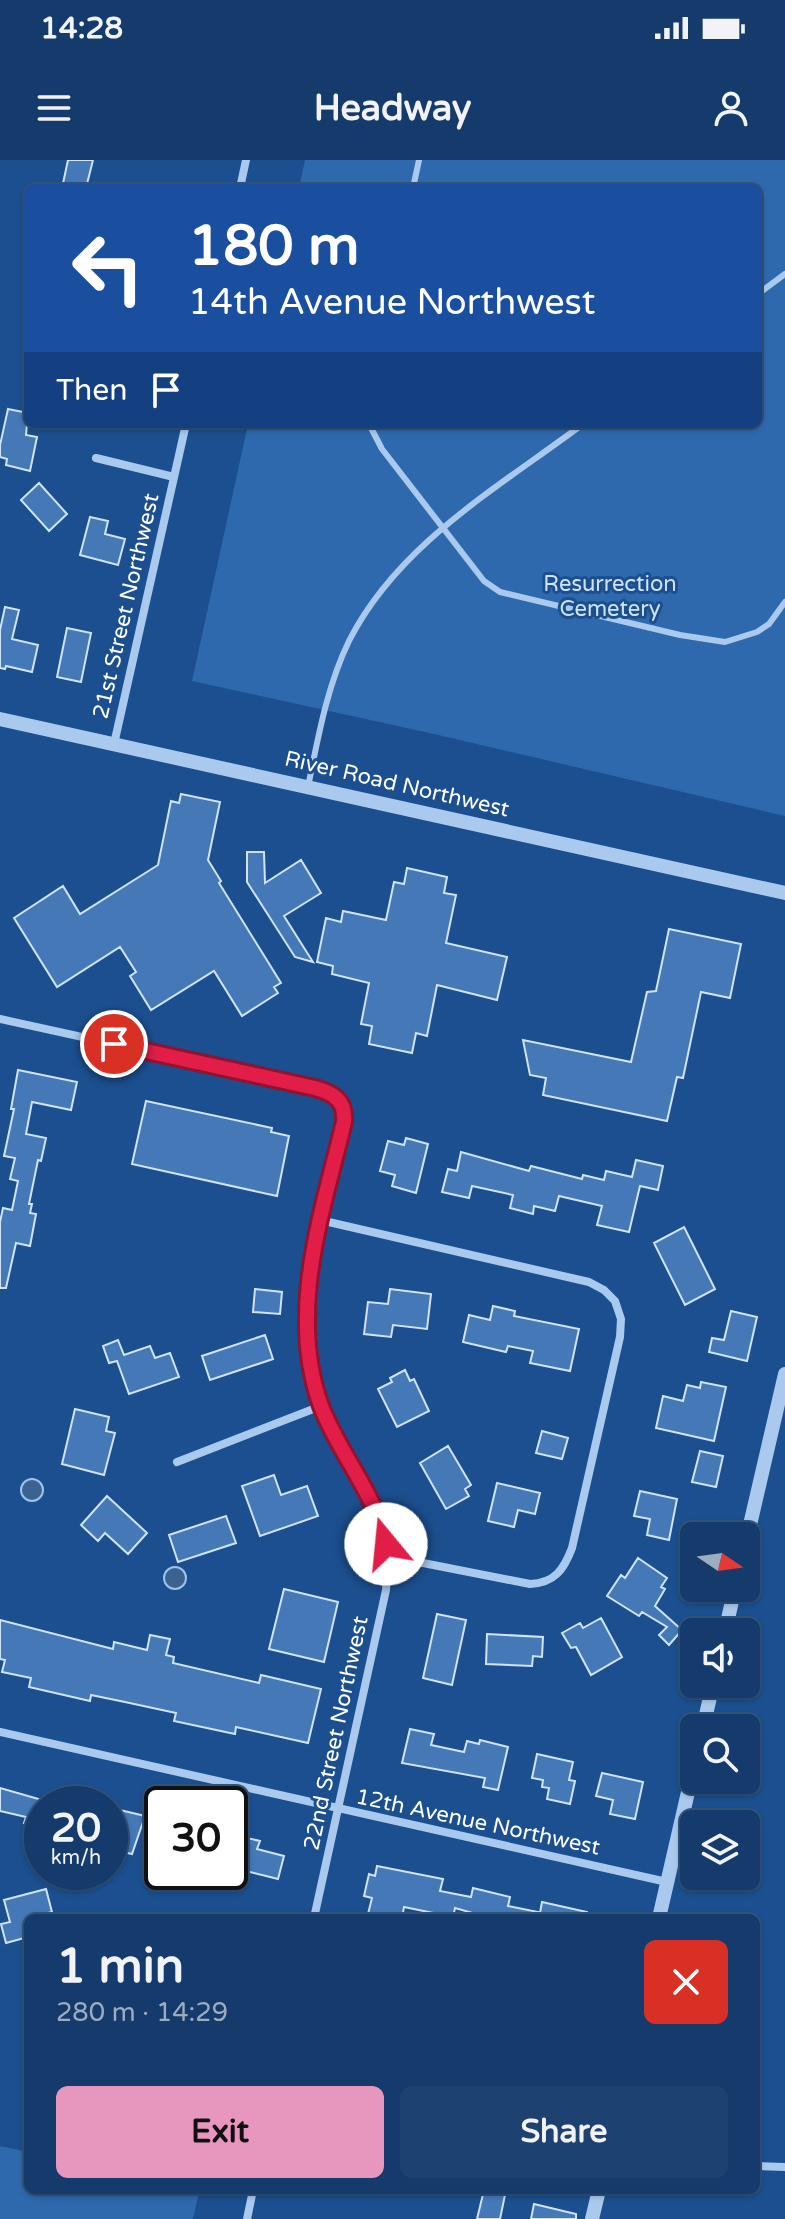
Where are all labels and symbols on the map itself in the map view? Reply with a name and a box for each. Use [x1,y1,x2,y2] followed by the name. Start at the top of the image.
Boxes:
[87,491,165,721] street label: 21st Street Northwest
[543,571,677,622] park label: Resurrection Cemetery
[282,746,512,822] street label: River Road Northwest
[80,1010,148,1078] pin
[344,1502,428,1586] position arrow
[680,1522,760,1602] north arrow
[298,1614,374,1852] street label: 22nd Street Northwest
[354,1783,602,1861] street label: 12th Avenue Northwest
[144,1786,248,1890] speed limit sign: 30

